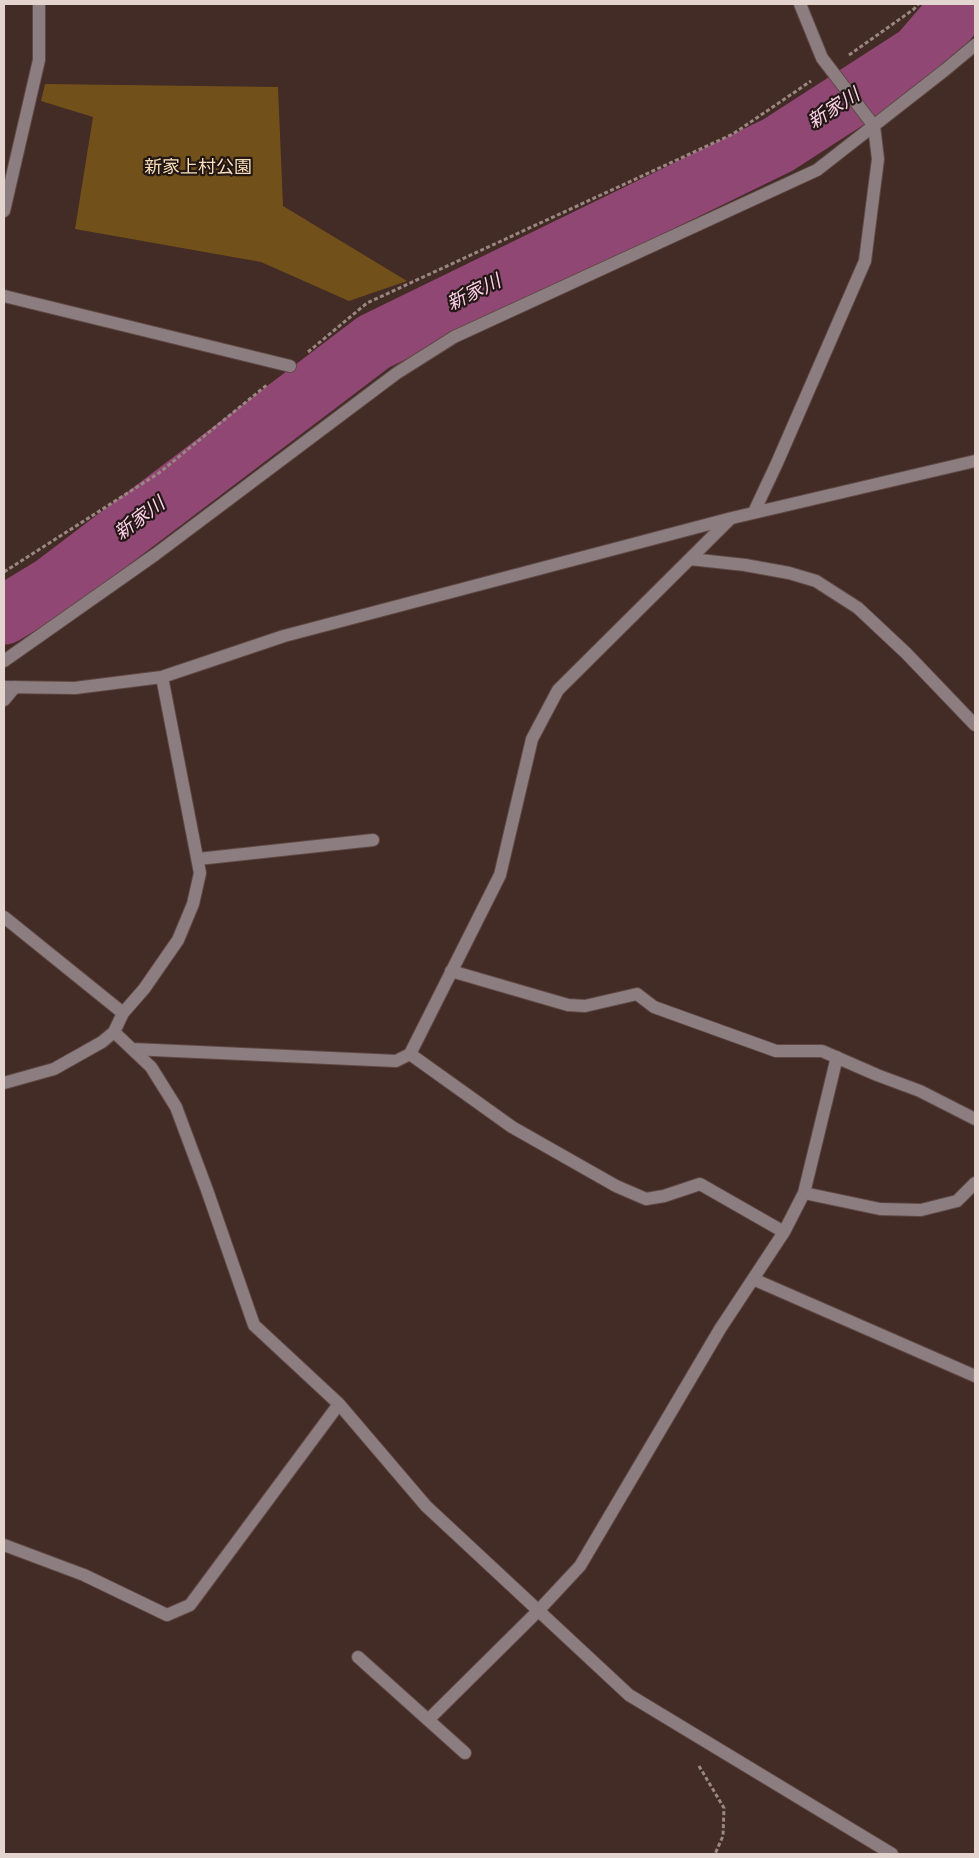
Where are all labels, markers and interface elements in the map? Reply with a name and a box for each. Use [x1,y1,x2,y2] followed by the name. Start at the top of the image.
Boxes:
[804,84,864,134] water label: 新家川
[144,157,252,179] park label: 新家上村公園
[443,270,505,316] water label: 新家川
[110,493,170,545] water label: 新家川

